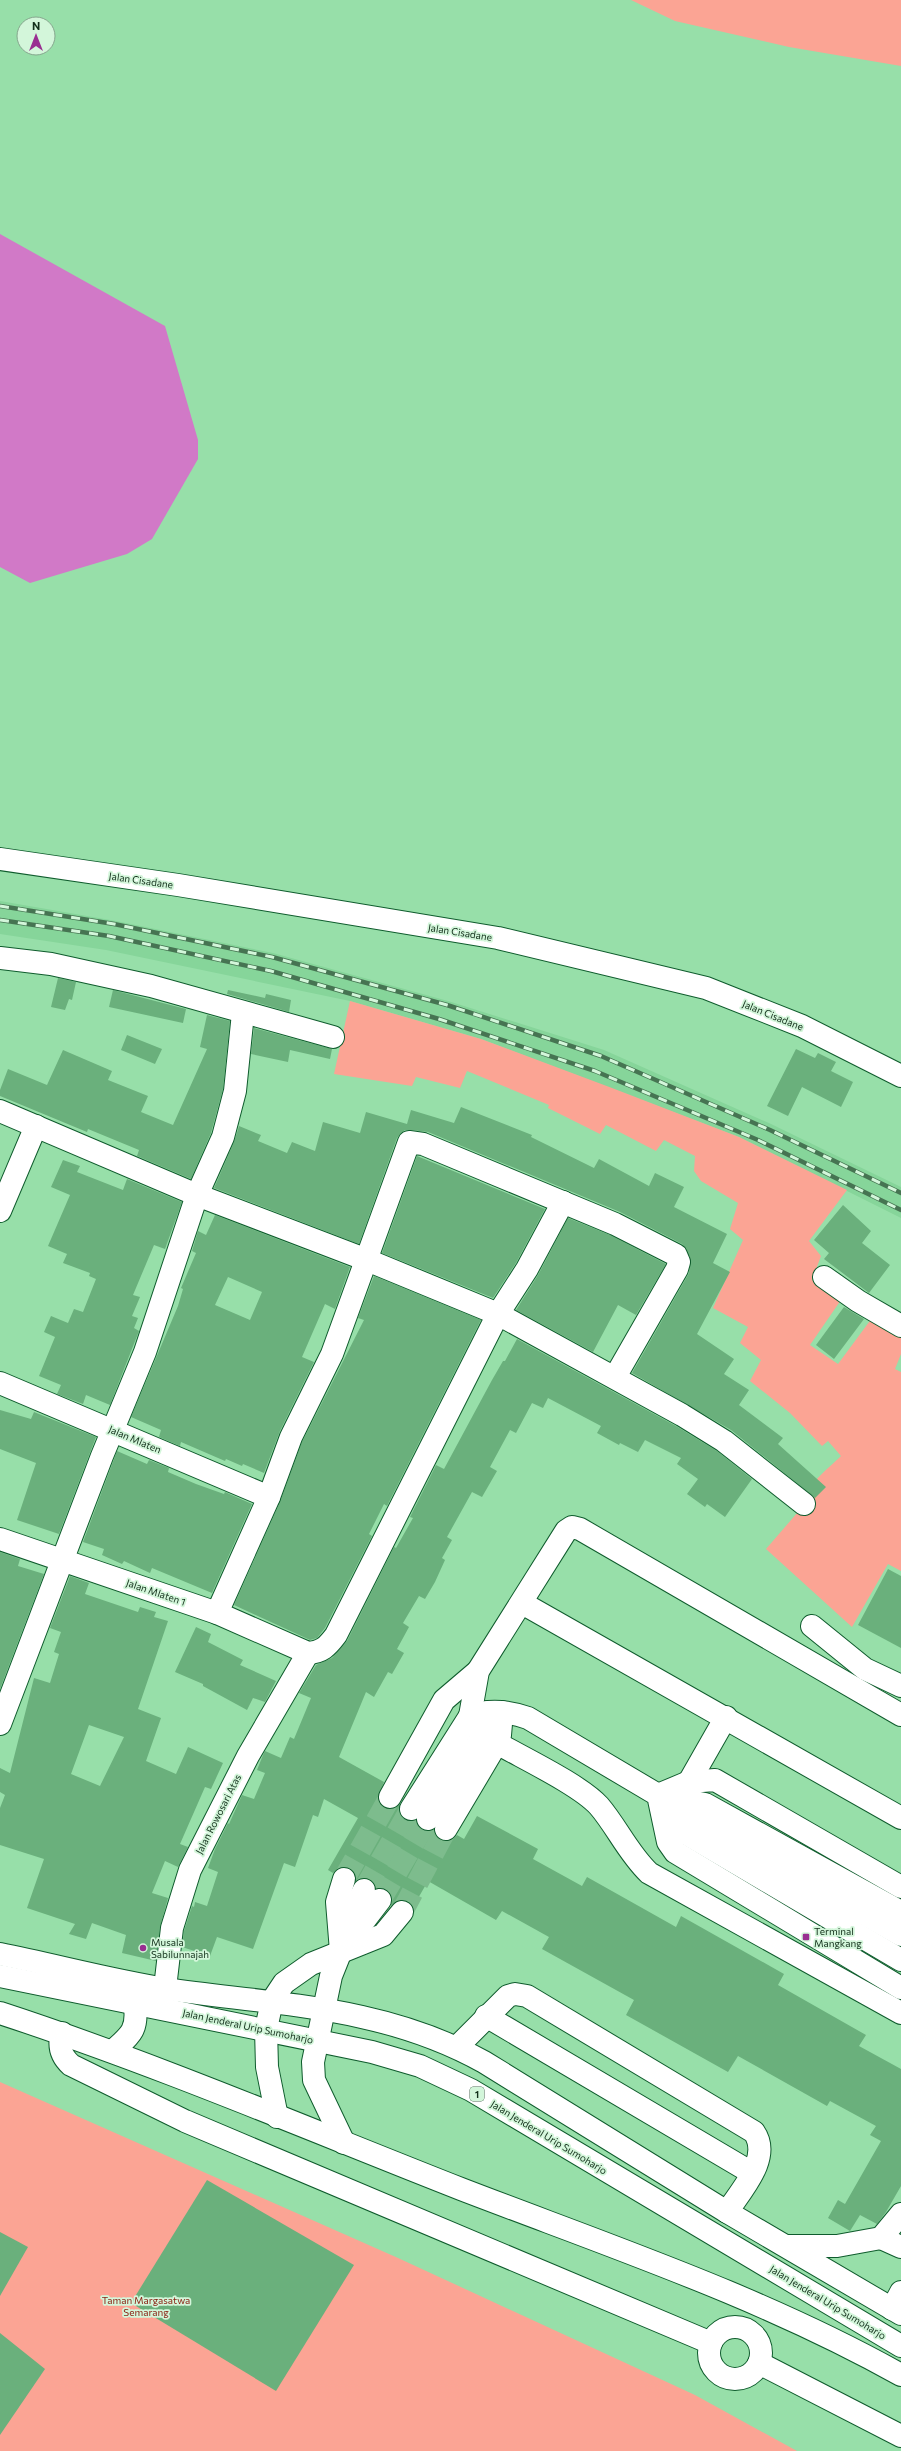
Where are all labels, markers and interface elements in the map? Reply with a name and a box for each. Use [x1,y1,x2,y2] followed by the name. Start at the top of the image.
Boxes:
[16,16,56,56] north arrow
[32,19,40,32] text: N
[108,870,174,890] street label: Jalan Cisadane
[427,921,493,943] street label: Jalan Cisadane
[741,997,805,1033] street label: Jalan Cisadane
[107,1423,163,1455] street label: Jalan Mlaten
[125,1576,187,1608] street label: Jalan Mlaten 1
[193,1772,244,1856] street label: Jalan Rowosari Atas
[814,1925,862,1949] place label: Terminal Mangkang
[801,1932,811,1942] marker: Terminal Mangkang
[151,1936,209,1960] place label: Musala Sabilunnajah
[138,1943,148,1953] marker: Musala Sabilunnajah
[181,2006,315,2046] street label: Jalan Jenderal Urip Sumoharjo
[470,2087,484,2101] road number: 1
[489,2097,609,2177] street label: Jalan Jenderal Urip Sumoharjo
[768,2262,888,2342] street label: Jalan Jenderal Urip Sumoharjo
[102,2294,190,2318] park label: Taman Margasatwa Semarang

